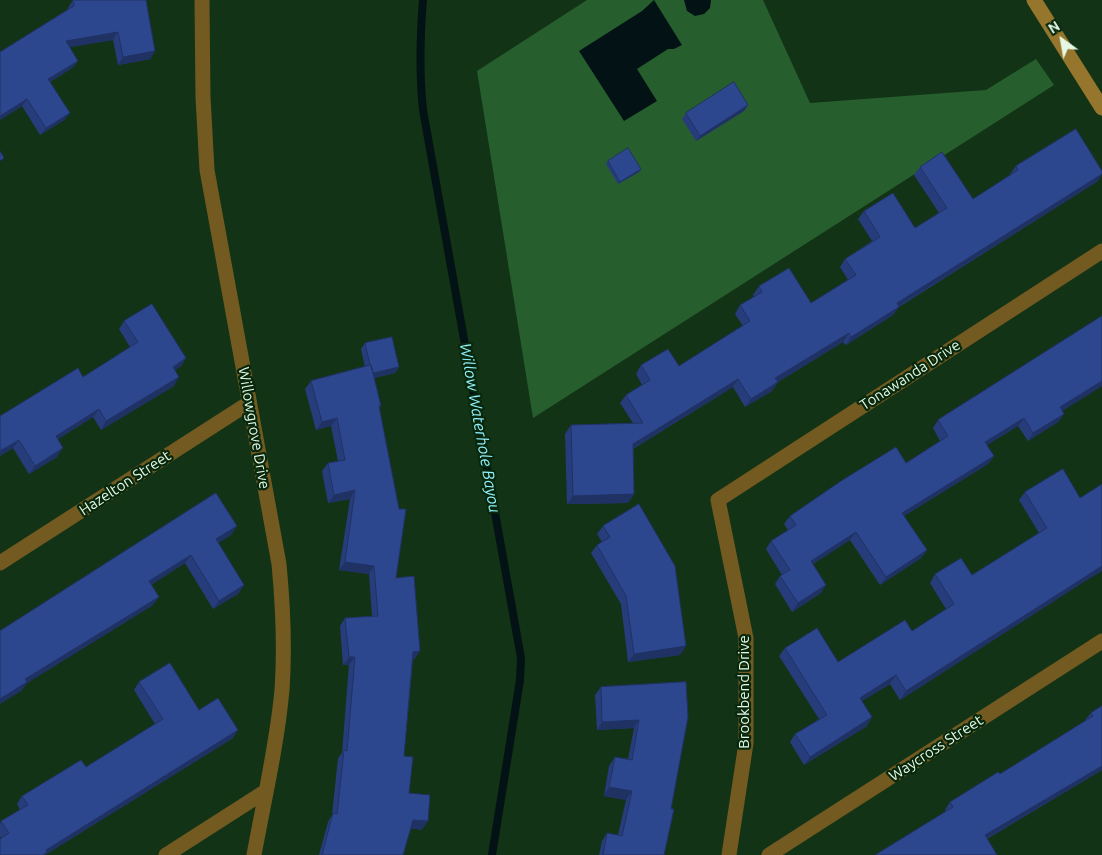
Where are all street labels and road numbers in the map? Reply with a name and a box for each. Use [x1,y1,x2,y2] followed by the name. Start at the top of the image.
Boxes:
[856,336,964,414] street label: Tonawanda Drive
[234,366,274,490] street label: Willowgrove Drive
[76,447,174,519] street label: Hazelton Street
[735,635,753,749] street label: Brookbend Drive
[886,711,986,785] street label: Waycross Street

